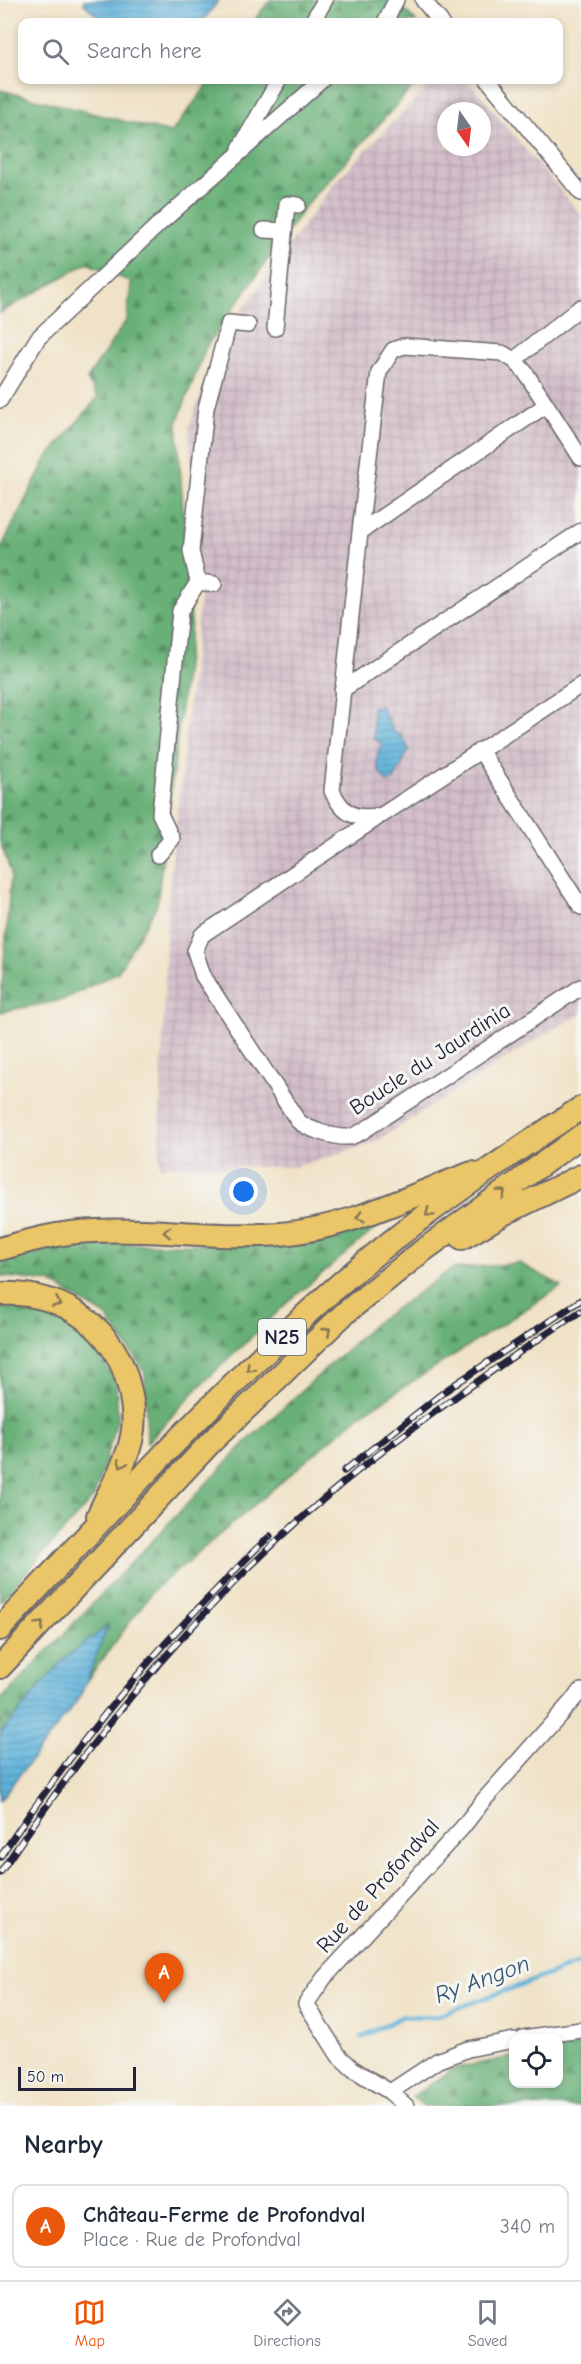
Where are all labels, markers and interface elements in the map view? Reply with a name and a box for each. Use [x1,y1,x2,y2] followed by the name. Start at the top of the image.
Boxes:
[18,18,563,84] search box
[39,35,72,68] icon: search
[87,38,202,64] text: Search here
[437,102,491,156] north arrow
[345,997,515,1121] street label: Boucle du Jaurdinia
[229,1177,258,1206] your location
[496,1189,507,1200] one-way arrow
[425,1206,436,1217] one-way arrow
[355,1210,366,1222] one-way arrow
[163,1226,172,1239] one-way arrow
[51,1295,62,1307] one-way arrow
[258,1319,306,1355] road number: N25
[320,1327,331,1338] one-way arrow
[246,1360,257,1371] one-way arrow
[117,1458,129,1469] one-way arrow
[33,1621,44,1631] one-way arrow
[311,1814,445,1958] street label: Rue de Profondval
[431,1949,533,2009] water label: Ry Angon
[144,1954,184,2003] pin: A
[509,2034,563,2088] map controls
[509,2034,563,2088] button: locate
[18,2064,136,2092] scale bar
[27,2068,64,2086] text: 50 m
[24,2130,103,2160] text: Nearby
[83,2202,366,2228] text: Château-Ferme de Profondval
[40,2215,51,2238] text: A
[500,2215,555,2238] text: 340 m
[83,2228,301,2251] text: Place · Rue de Profondval
[73,2296,106,2350] tab: Map
[253,2296,321,2350] tab: Directions
[468,2296,508,2350] tab: Saved

